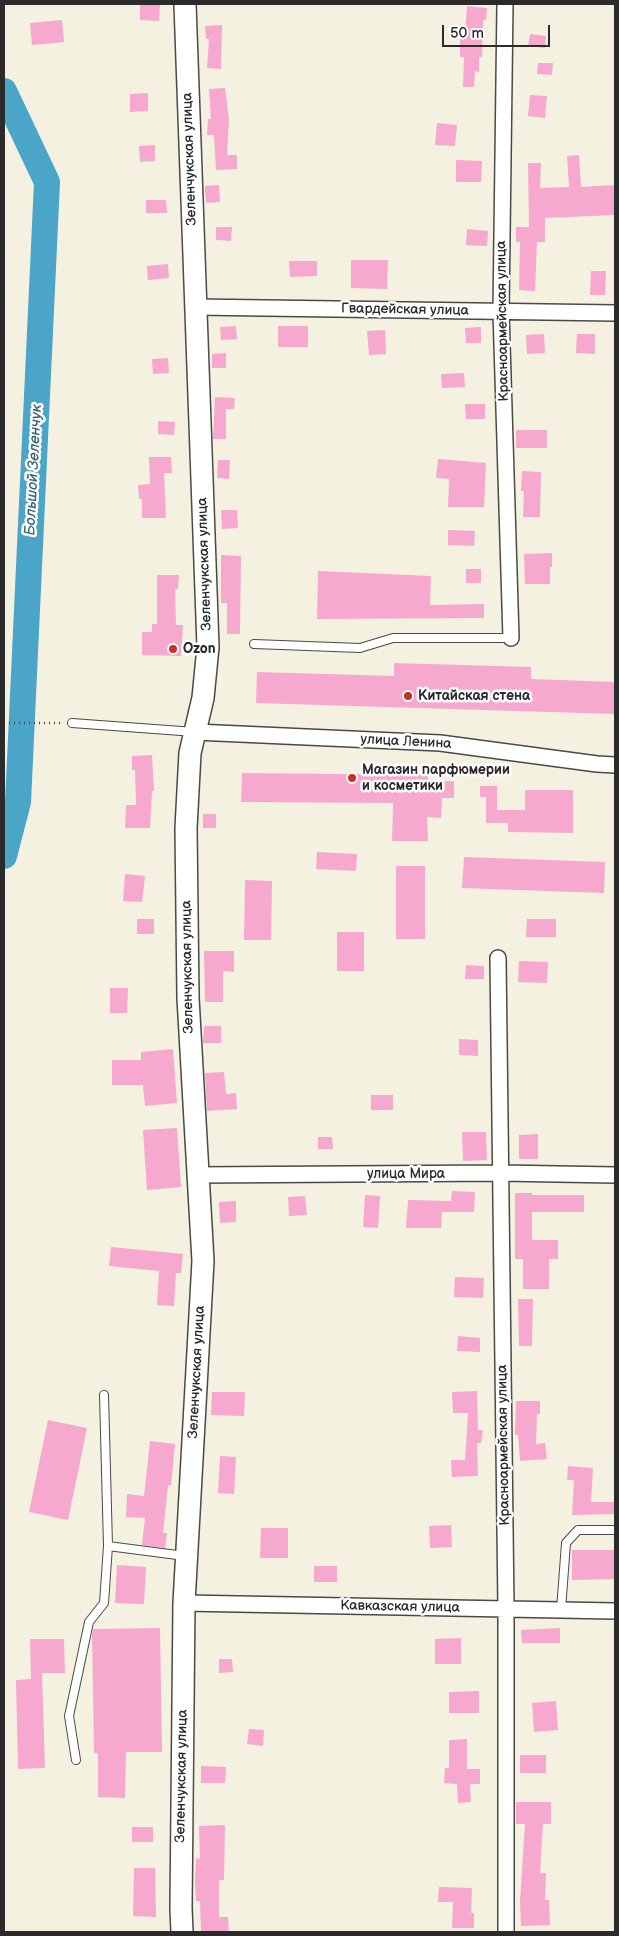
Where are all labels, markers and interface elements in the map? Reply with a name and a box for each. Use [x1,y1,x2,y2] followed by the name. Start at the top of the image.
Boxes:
[444,15,552,47] scale bar
[450,24,484,43] text: 50 m
[179,92,201,226] street label: Зеленчукская улица
[493,240,513,402] street label: Красноармейская улица
[341,300,469,320] street label: Гвардейская улица
[22,404,46,536] water label: Большой Зеленчук
[194,497,216,631] street label: Зеленчукская улица
[183,641,216,657] place label: Ozon
[167,643,179,655] marker: Ozon
[418,688,530,704] place label: Китайская стена
[402,690,414,702] marker: Китайская стена
[360,731,452,753] street label: улица Ленина
[362,762,510,794] place label: Магазин парфюмерии и косметики
[346,772,358,784] marker: Магазин парфюмерии и косметики
[178,900,198,1034] street label: Зеленчукская улица
[367,1166,445,1182] street label: улица Мира
[185,1305,209,1439] street label: Зеленчукская улица
[494,1364,514,1526] street label: Красноармейская улица
[340,1598,460,1616] street label: Кавказская улица
[172,1709,192,1843] street label: Зеленчукская улица

